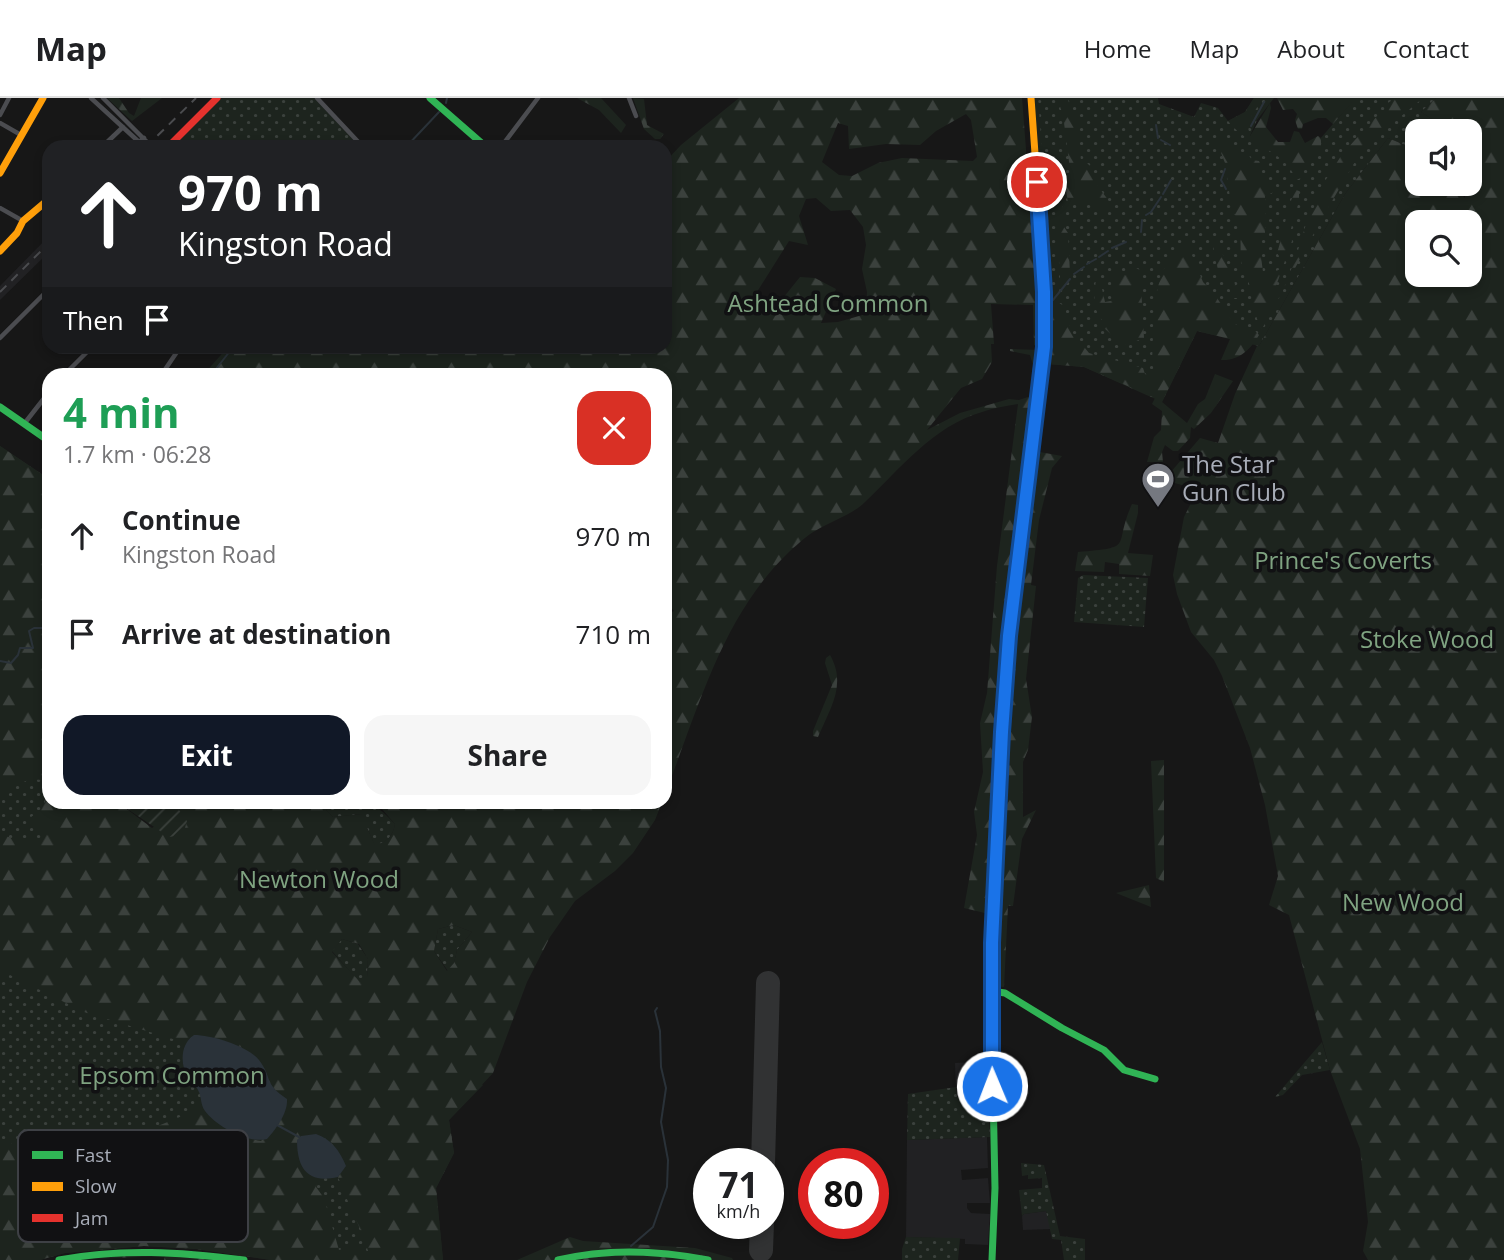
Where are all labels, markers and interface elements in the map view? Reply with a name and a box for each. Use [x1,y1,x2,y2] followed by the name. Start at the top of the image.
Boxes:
[35,26,107,71] text: Map
[1084,32,1152,65] text: Home
[1190,32,1239,65] text: Map
[1277,32,1345,65] text: About
[1383,32,1469,65] text: Contact
[1405,119,1482,287] map controls
[1405,119,1482,196] button: sound
[1007,152,1067,212] pin
[178,159,323,225] text: 970 m
[1018,163,1056,201] icon: arrive
[63,168,154,259] icon: ahead
[1405,210,1482,287] button: search
[178,222,393,265] text: Kingston Road
[728,286,928,319] park label: Ashtead Common
[138,301,176,339] icon: arrive
[63,302,124,338] text: Then
[63,383,180,440] text: 4 min
[577,391,651,465] button: close
[63,438,211,470] text: 1.7 km · 06:28
[1182,447,1286,508] place label: The Star Gun Club
[1139,460,1177,509] sports icon: The Star Gun Club
[122,502,241,538] text: Continue
[63,517,101,555] icon: ahead
[576,518,651,554] text: 970 m
[122,538,276,570] text: Kingston Road
[1254,543,1432,576] park label: Prince's Coverts
[63,615,101,653] icon: arrive
[122,616,391,652] text: Arrive at destination
[576,616,651,652] text: 710 m
[1360,622,1494,655] park label: Stoke Wood
[63,715,350,795] button: Exit
[364,715,651,795] button: Share
[239,862,399,895] park label: Newton Wood
[1342,885,1464,918] park label: New Wood
[955,1049,1029,1123] position arrow
[79,1058,265,1091] park label: Epsom Common
[18,1130,248,1242] legend
[75,1142,111,1168] text: Fast
[798,1148,889,1239] speed limit sign: 80
[718,1161,759,1208] text: 71
[75,1173,117,1199] text: Slow
[717,1199,760,1223] text: km/h
[73,1205,108,1231] text: Jam

